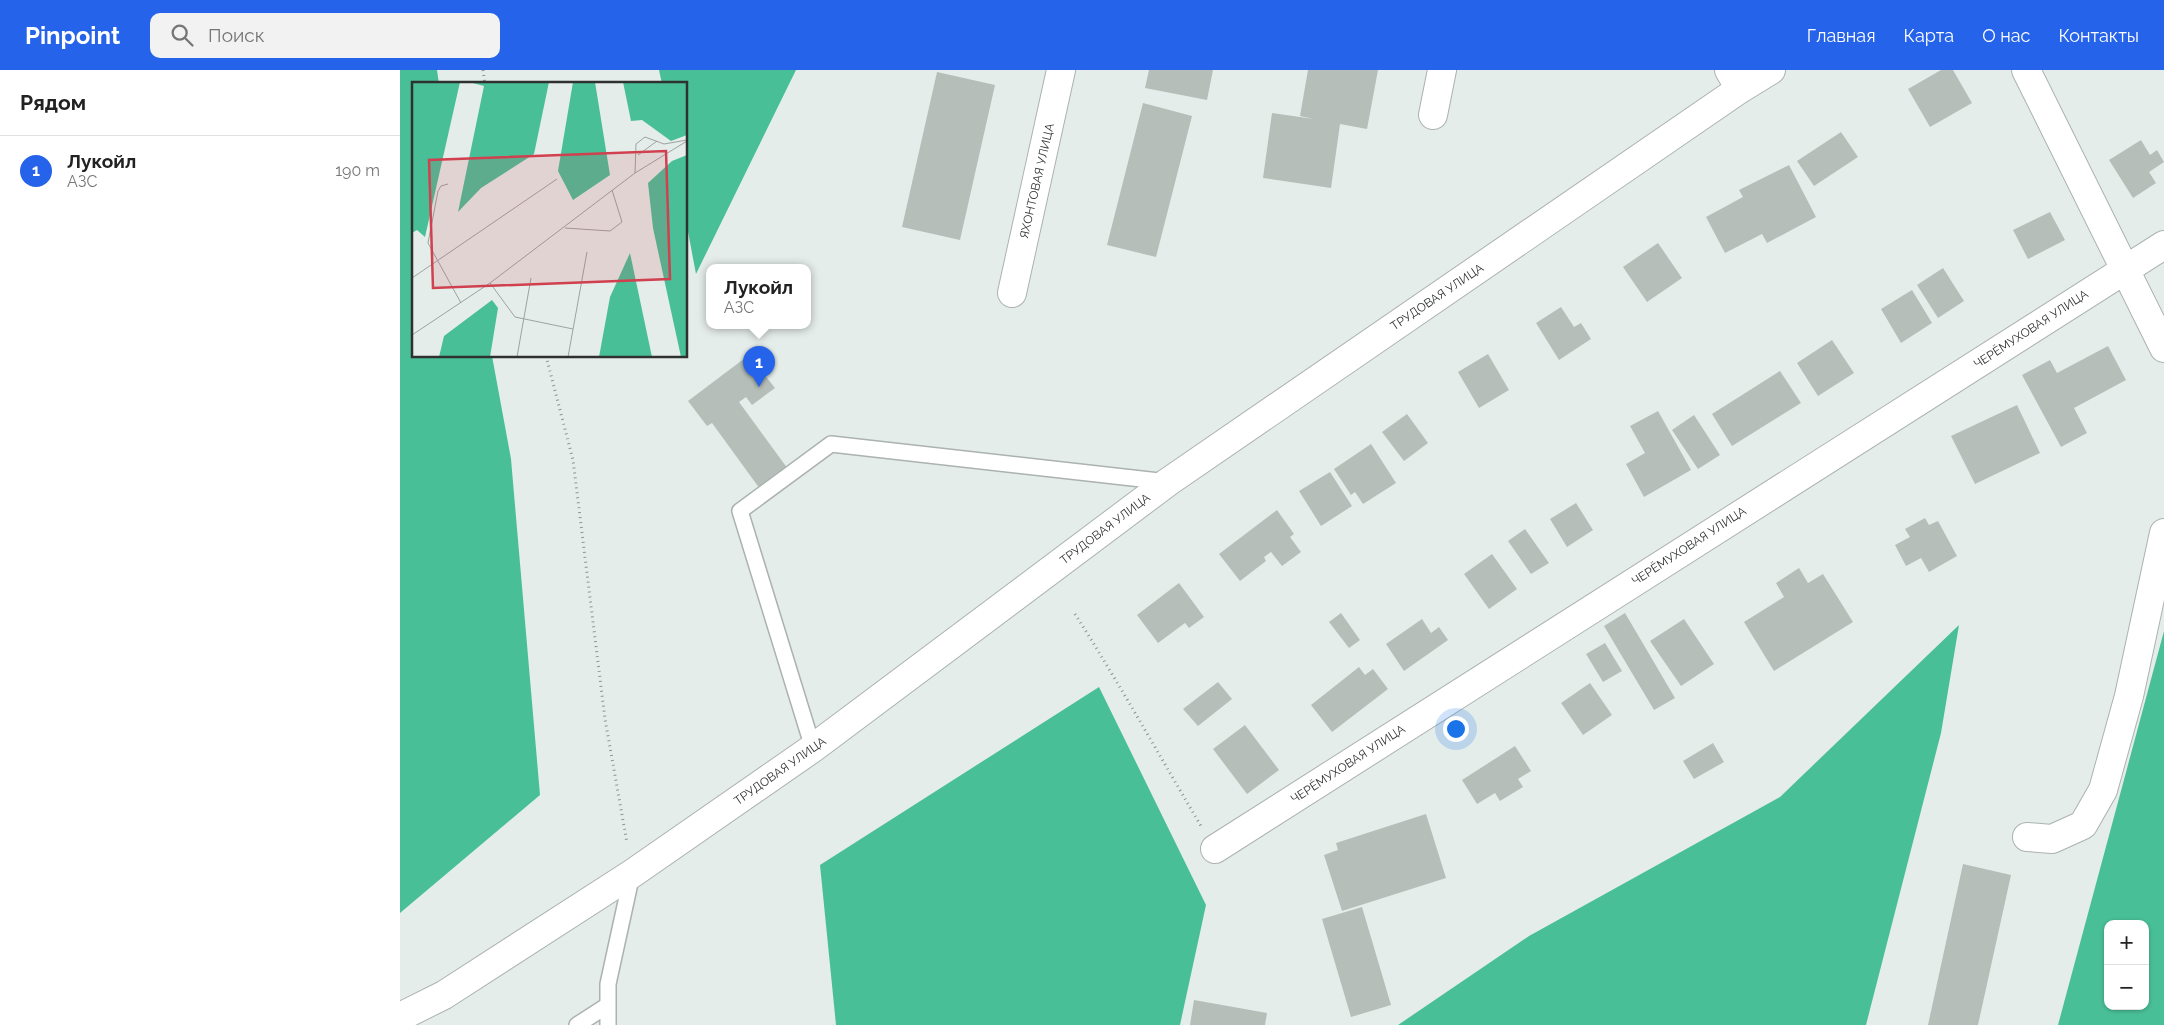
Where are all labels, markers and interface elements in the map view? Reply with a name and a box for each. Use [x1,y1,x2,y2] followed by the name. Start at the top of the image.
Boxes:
[150,13,500,58] search box
[25,21,120,50] text: Pinpoint
[168,21,196,49] icon: search
[208,24,265,46] text: Поиск
[1807,25,1875,46] text: Главная
[1903,25,1954,46] text: Карта
[1982,25,2030,46] text: О нас
[2058,25,2139,46] text: Контакты
[412,82,688,358] inset map
[20,90,86,115] text: Рядом
[1017,122,1057,240] street label: ЯХОНТОВАЯ УЛИЦА
[67,150,136,172] text: Лукойл
[32,161,40,180] text: 1
[335,161,380,180] text: 190 m
[67,172,97,191] text: АЗС
[1388,261,1486,333] street label: ТРУДОВАЯ УЛИЦА
[706,264,811,329] popup
[724,276,793,298] text: Лукойл
[1971,287,2091,371] street label: ЧЕРЁМУХОВАЯ УЛИЦА
[724,298,754,317] text: АЗС
[743,346,775,387] pin: 1
[1057,491,1153,567] street label: ТРУДОВАЯ УЛИЦА
[1629,504,1749,588] street label: ЧЕРЁМУХОВАЯ УЛИЦА
[1443,716,1469,742] your location
[1288,722,1408,806] street label: ЧЕРЁМУХОВАЯ УЛИЦА
[731,734,829,808] street label: ТРУДОВАЯ УЛИЦА
[2104,920,2149,1010] map controls
[2104,920,2149,965] button: +
[2104,965,2149,1010] button: −

